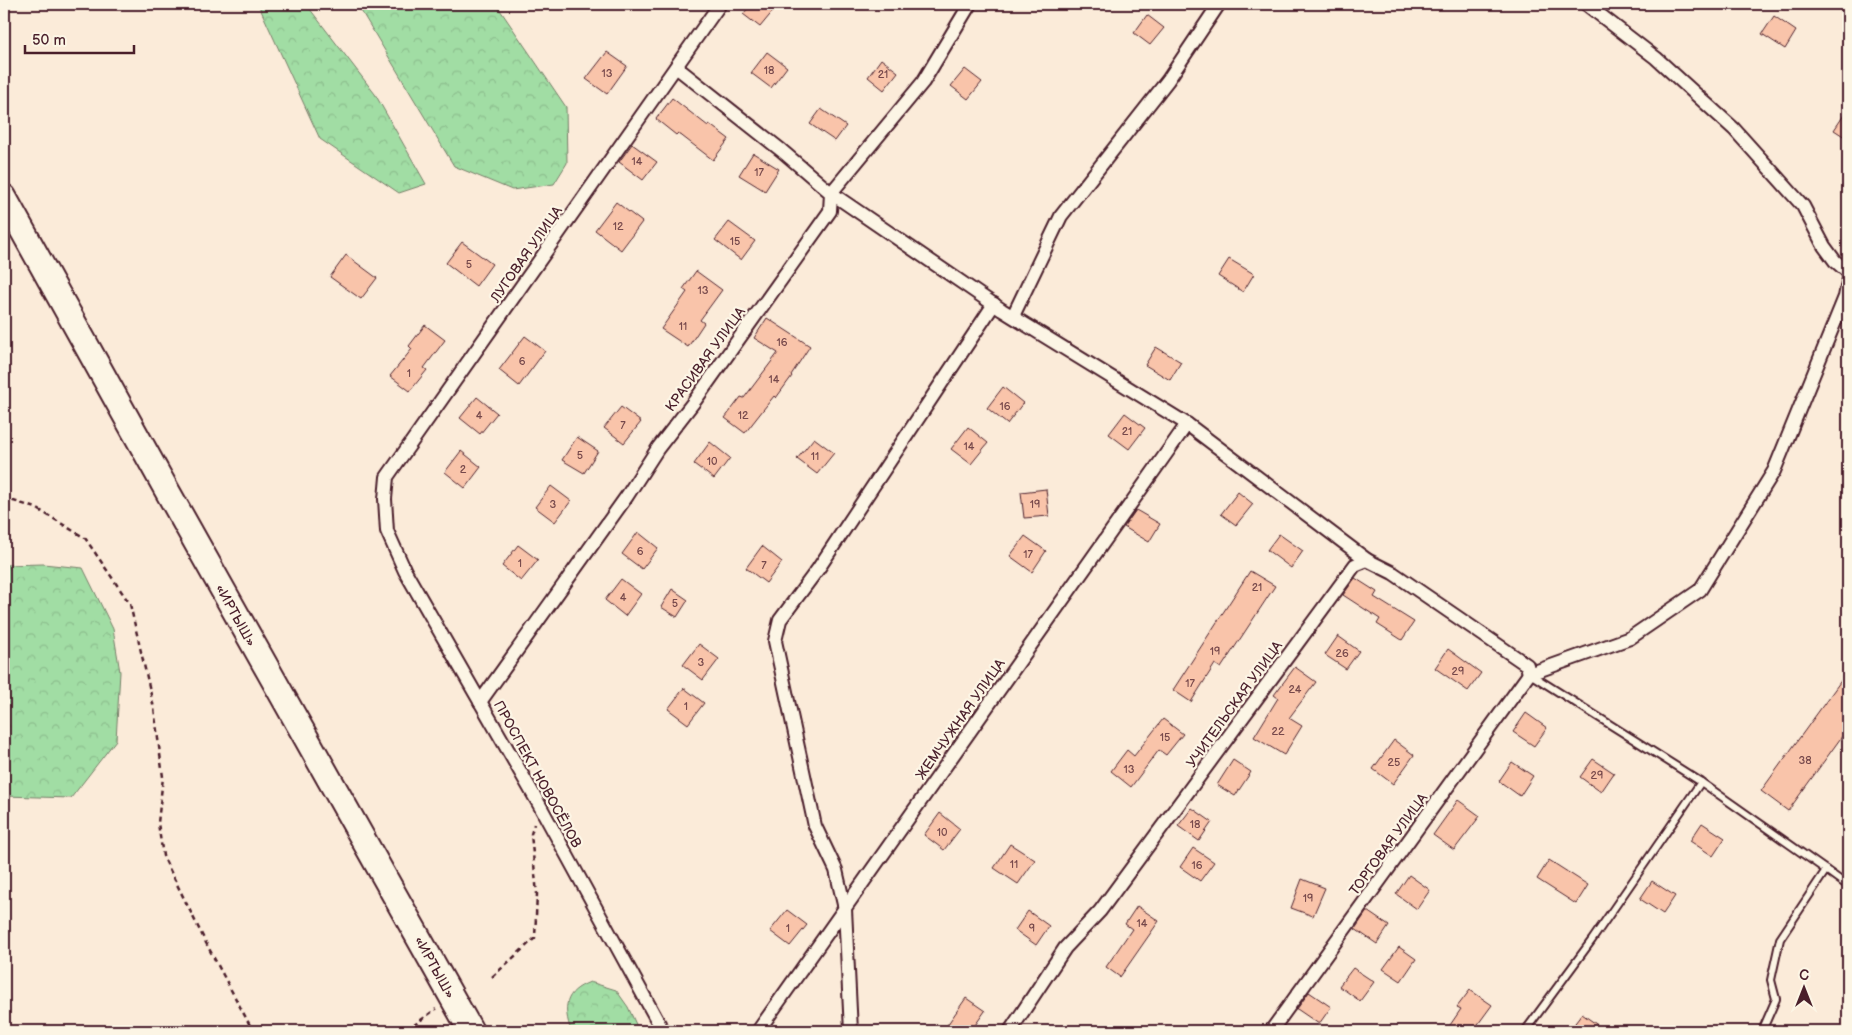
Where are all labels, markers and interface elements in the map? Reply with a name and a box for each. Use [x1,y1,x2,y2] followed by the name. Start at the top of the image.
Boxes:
[25,22,134,54] scale bar
[32,31,66,50] text: 50 m
[764,64,774,77] house number: 18
[601,67,613,80] house number: 13
[878,68,888,81] house number: 21
[632,155,643,168] house number: 14
[754,166,764,179] house number: 17
[486,202,566,307] street label: ЛУГОВАЯ УЛИЦА
[613,220,624,233] house number: 12
[730,235,740,248] house number: 15
[466,258,472,271] house number: 5
[697,284,709,297] house number: 13
[662,303,749,415] street label: КРАСИВАЯ УЛИЦА
[679,320,687,333] house number: 11
[777,336,788,349] house number: 16
[519,355,526,368] house number: 6
[407,367,411,380] house number: 1
[769,373,780,386] house number: 14
[1000,400,1011,413] house number: 16
[476,409,483,422] house number: 4
[738,409,749,422] house number: 12
[620,419,626,432] house number: 7
[1122,425,1132,438] house number: 21
[964,440,975,453] house number: 14
[577,449,583,462] house number: 5
[811,450,819,463] house number: 11
[707,455,718,468] house number: 10
[460,463,467,476] house number: 2
[550,498,557,511] house number: 3
[1030,498,1040,511] house number: 19
[637,545,644,558] house number: 6
[1023,548,1033,561] house number: 17
[518,557,522,570] house number: 1
[761,559,767,572] house number: 7
[211,581,260,650] street label: «ИРТЫШ»
[1252,581,1262,594] house number: 21
[620,591,627,604] house number: 4
[672,597,678,610] house number: 5
[1183,637,1286,771] street label: УЧИТЕЛЬСКАЯ УЛИЦА
[1210,645,1220,658] house number: 19
[1335,647,1349,660] house number: 26
[912,655,1009,783] street label: ЖЕМЧУЖНАЯ УЛИЦА
[698,656,705,669] house number: 3
[1452,665,1464,678] house number: 29
[1185,677,1195,690] house number: 17
[1288,683,1302,696] house number: 24
[490,697,586,851] street label: ПРОСПЕКТ НОВОСЁЛОВ
[684,700,688,713] house number: 1
[1272,725,1285,738] house number: 22
[1160,731,1170,744] house number: 15
[1798,754,1812,767] house number: 38
[1388,756,1400,769] house number: 25
[1123,763,1135,776] house number: 13
[1591,769,1603,782] house number: 29
[1346,790,1431,899] street label: ТОРГОВАЯ УЛИЦА
[1190,818,1200,831] house number: 18
[937,826,948,839] house number: 10
[1010,858,1018,871] house number: 11
[1192,859,1203,872] house number: 16
[1303,892,1313,905] house number: 19
[1137,917,1148,930] house number: 14
[786,922,790,935] house number: 1
[1029,922,1035,935] house number: 9
[410,933,459,1002] street label: «ИРТЫШ»
[1780,962,1830,1012] north arrow
[1799,967,1809,984] text: С

